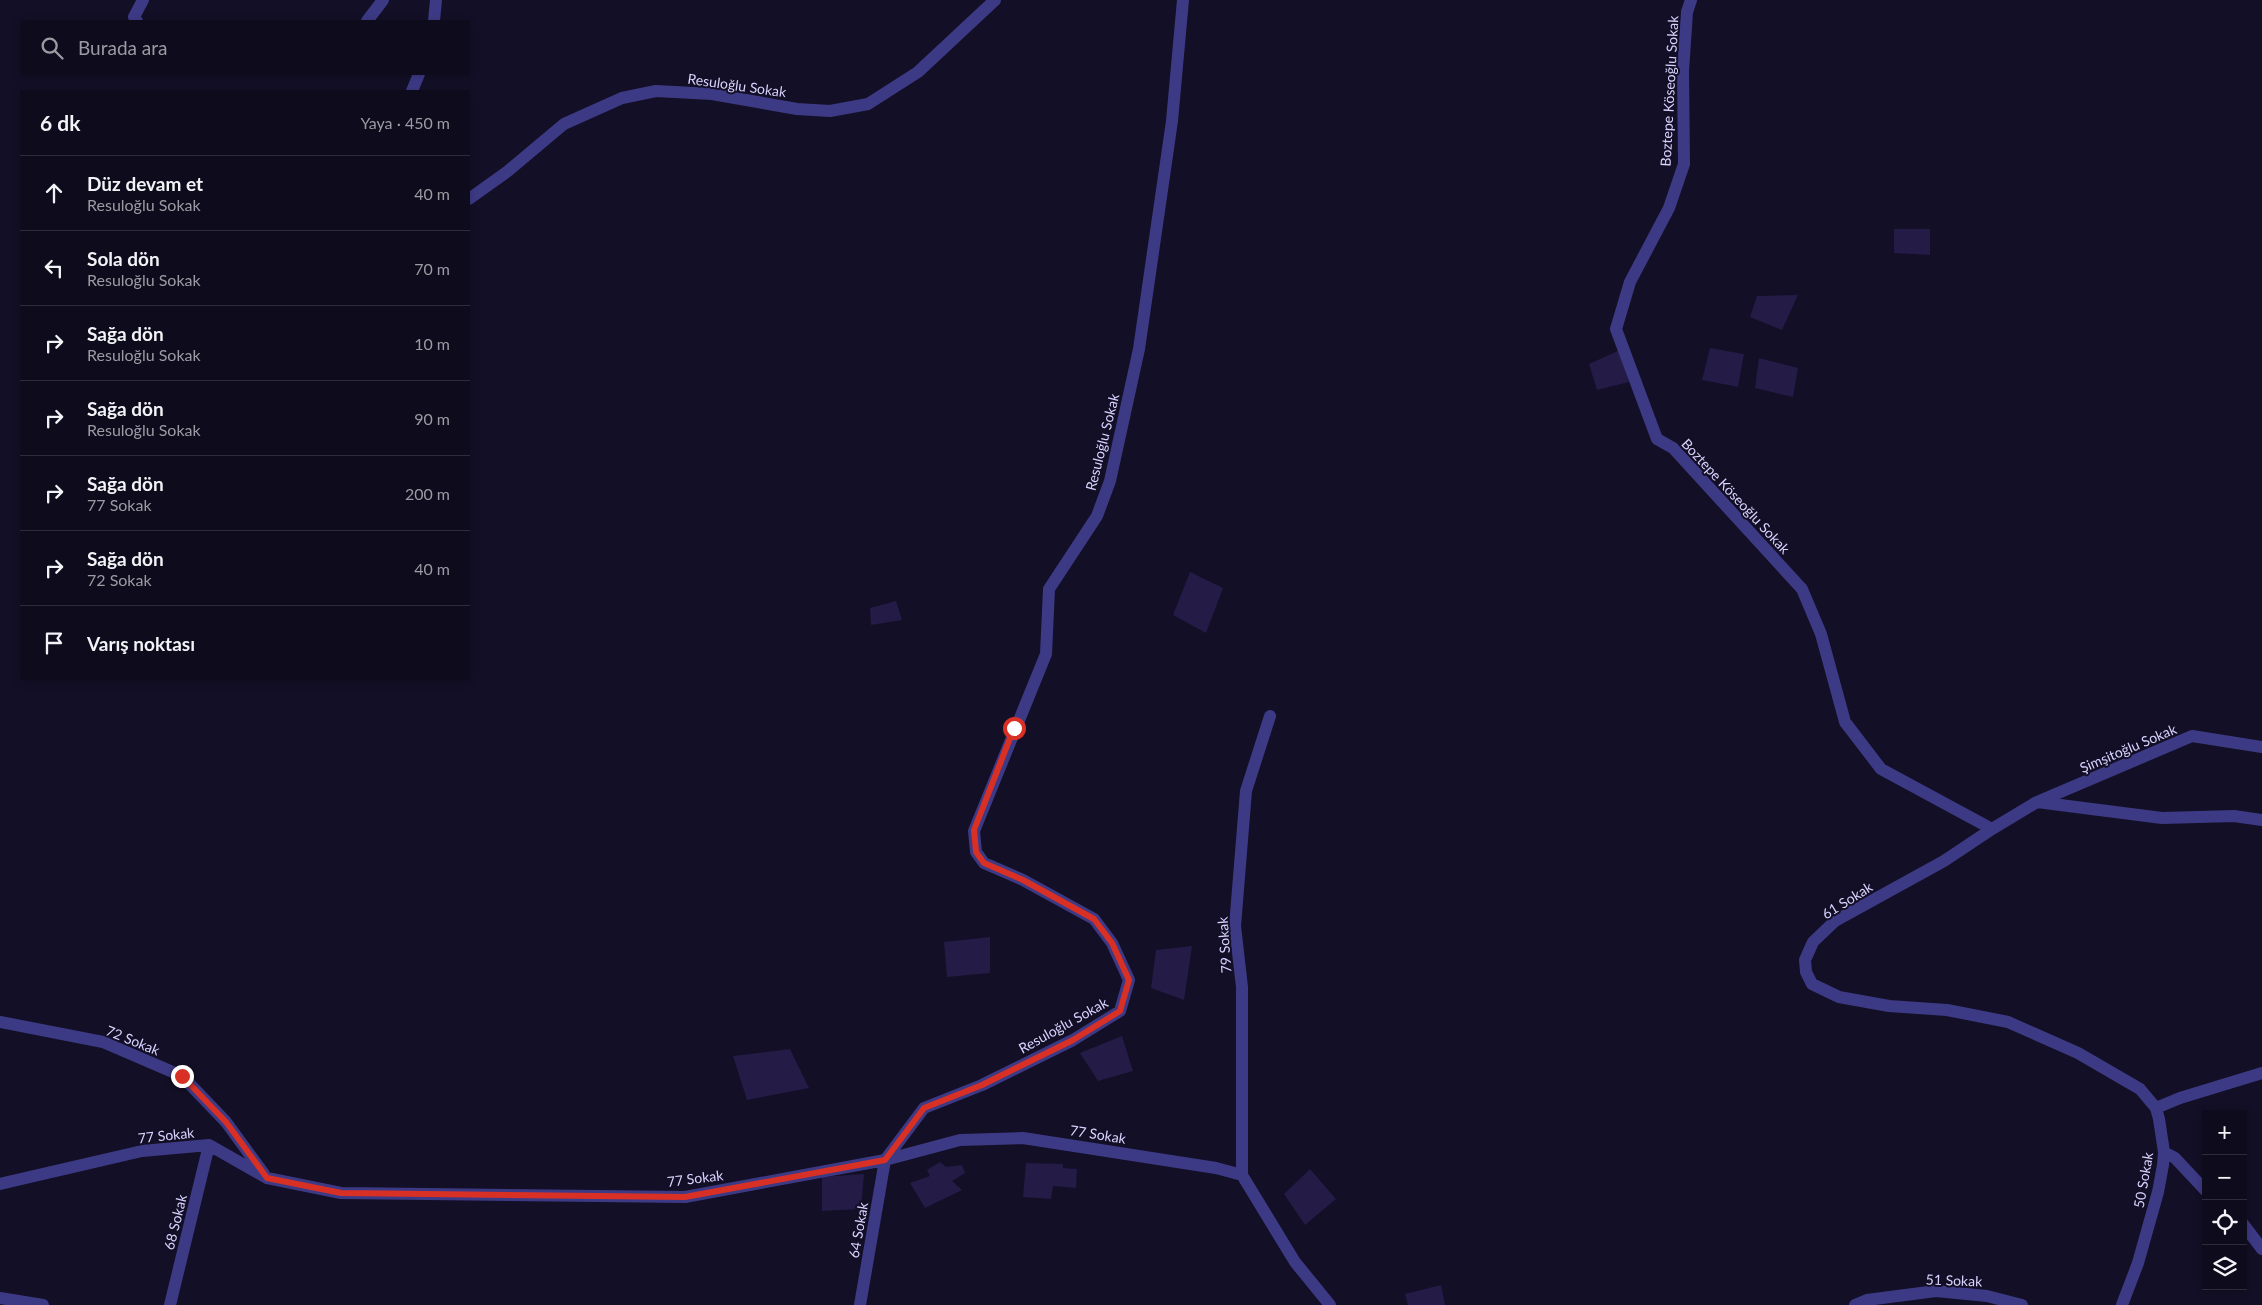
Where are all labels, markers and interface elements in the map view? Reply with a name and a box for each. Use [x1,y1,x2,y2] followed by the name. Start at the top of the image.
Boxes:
[1657,14,1681,167] street label: Boztepe Köseoğlu Sokak
[20,20,470,75] search box
[38,34,66,62] icon: search
[78,36,167,59] text: Burada ara
[687,70,788,100] street label: Resuloğlu Sokak
[40,110,80,135] text: 6 dk
[361,113,450,132] text: Yaya · 450 m
[87,172,203,195] text: Düz devam et
[40,179,68,207] icon: ahead
[414,184,450,203] text: 40 m
[87,195,201,214] text: Resuloğlu Sokak
[87,247,160,270] text: Sola dön
[40,254,68,282] icon: left
[414,259,450,278] text: 70 m
[87,270,201,289] text: Resuloğlu Sokak
[87,322,164,345] text: Sağa dön
[40,329,68,357] icon: right
[414,334,450,353] text: 10 m
[87,345,201,364] text: Resuloğlu Sokak
[1082,391,1122,492] street label: Resuloğlu Sokak
[87,397,164,420] text: Sağa dön
[40,404,68,432] icon: right
[414,409,450,428] text: 90 m
[87,420,201,439] text: Resuloğlu Sokak
[1678,435,1794,558] street label: Boztepe Köseoğlu Sokak
[87,472,164,495] text: Sağa dön
[40,479,68,507] icon: right
[405,484,450,503] text: 200 m
[87,495,152,514] text: 77 Sokak
[87,547,164,570] text: Sağa dön
[40,554,68,582] icon: right
[414,559,450,578] text: 40 m
[87,570,152,589] text: 72 Sokak
[40,629,68,657] icon: arrive
[87,632,195,655] text: Varış noktası
[1003,717,1026,740] route start
[2077,720,2180,776] street label: Şimşitoğlu Sokak
[1819,877,1876,922] street label: 61 Sokak
[1213,915,1234,974] street label: 79 Sokak
[1015,993,1111,1057] street label: Resuloğlu Sokak
[104,1022,163,1059] street label: 72 Sokak
[171,1065,194,1088] route end
[2202,1110,2247,1290] map controls
[2202,1110,2247,1155] button: +
[1069,1121,1128,1147] street label: 77 Sokak
[137,1124,196,1146] street label: 77 Sokak
[2130,1150,2156,1209] street label: 50 Sokak
[2202,1155,2247,1200] button: −
[666,1166,725,1190] street label: 77 Sokak
[160,1192,190,1251] street label: 68 Sokak
[845,1200,871,1259] street label: 64 Sokak
[2202,1200,2247,1245] button: locate
[2202,1245,2247,1290] button: layers
[1925,1271,1983,1290] street label: 51 Sokak

